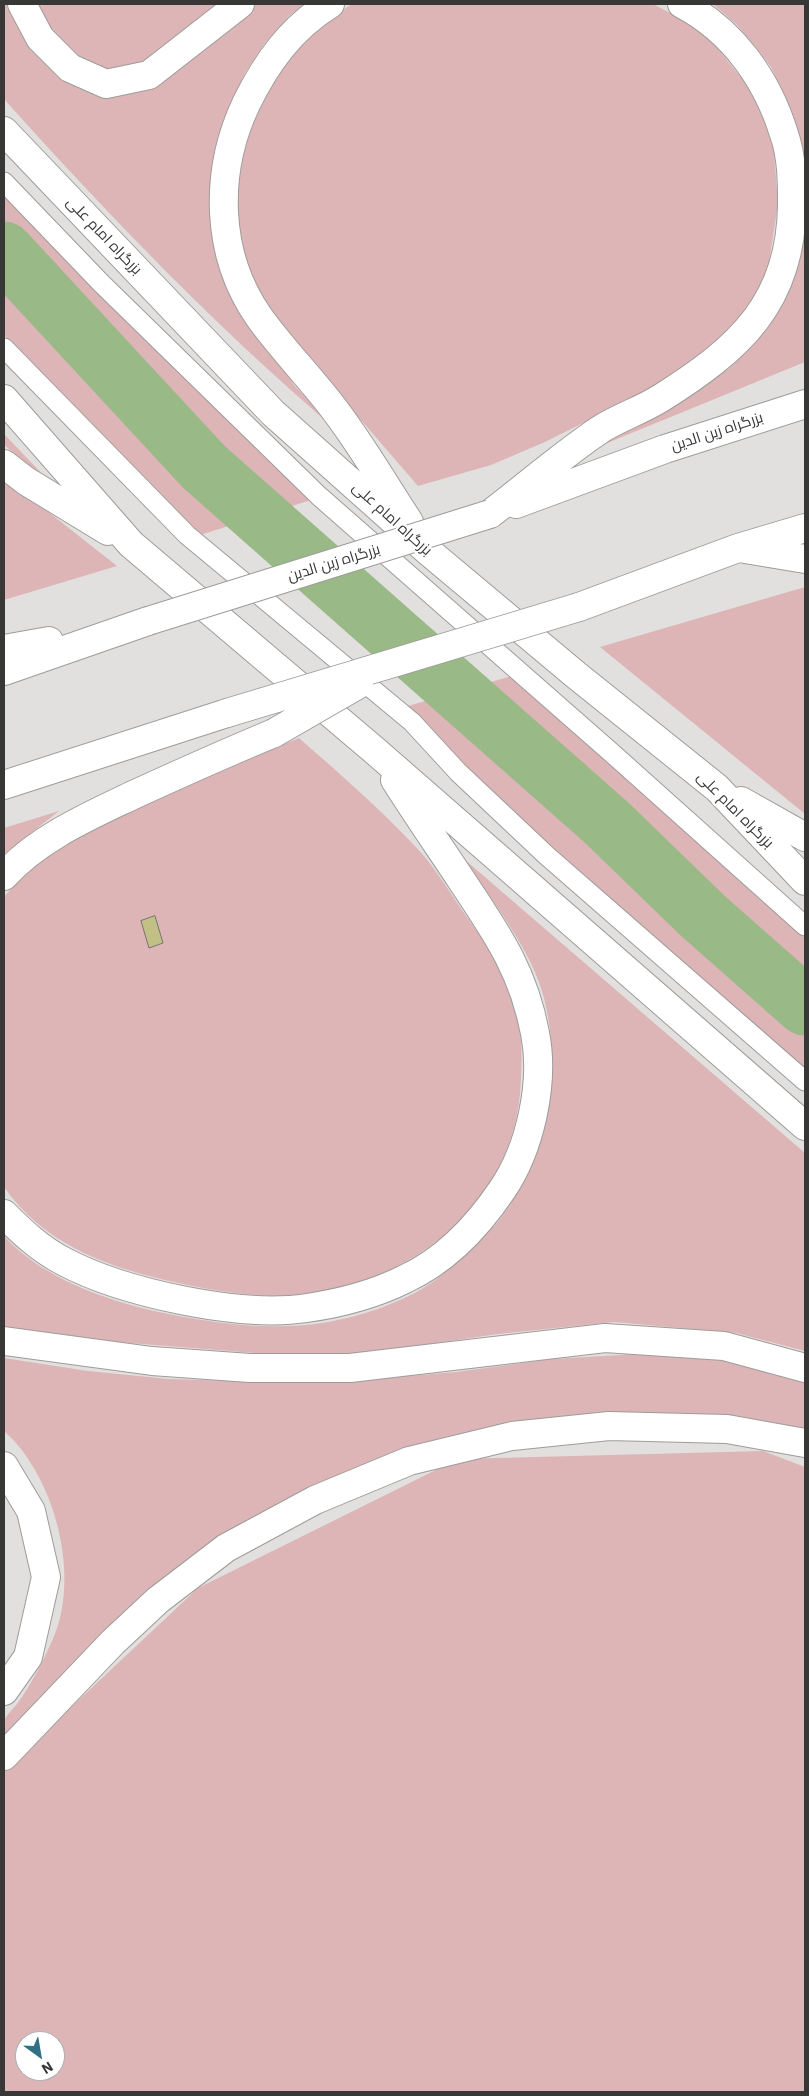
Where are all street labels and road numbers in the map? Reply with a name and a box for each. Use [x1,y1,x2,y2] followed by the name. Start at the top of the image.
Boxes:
[62,193,146,279] street label: بزرگراه امام علی
[669,409,765,455] street label: بزرگراه زین الدین
[348,478,436,560] street label: بزرگراه امام علی
[285,540,383,586] street label: بزرگراه زین الدین
[693,768,777,852] street label: بزرگراه امام علی

